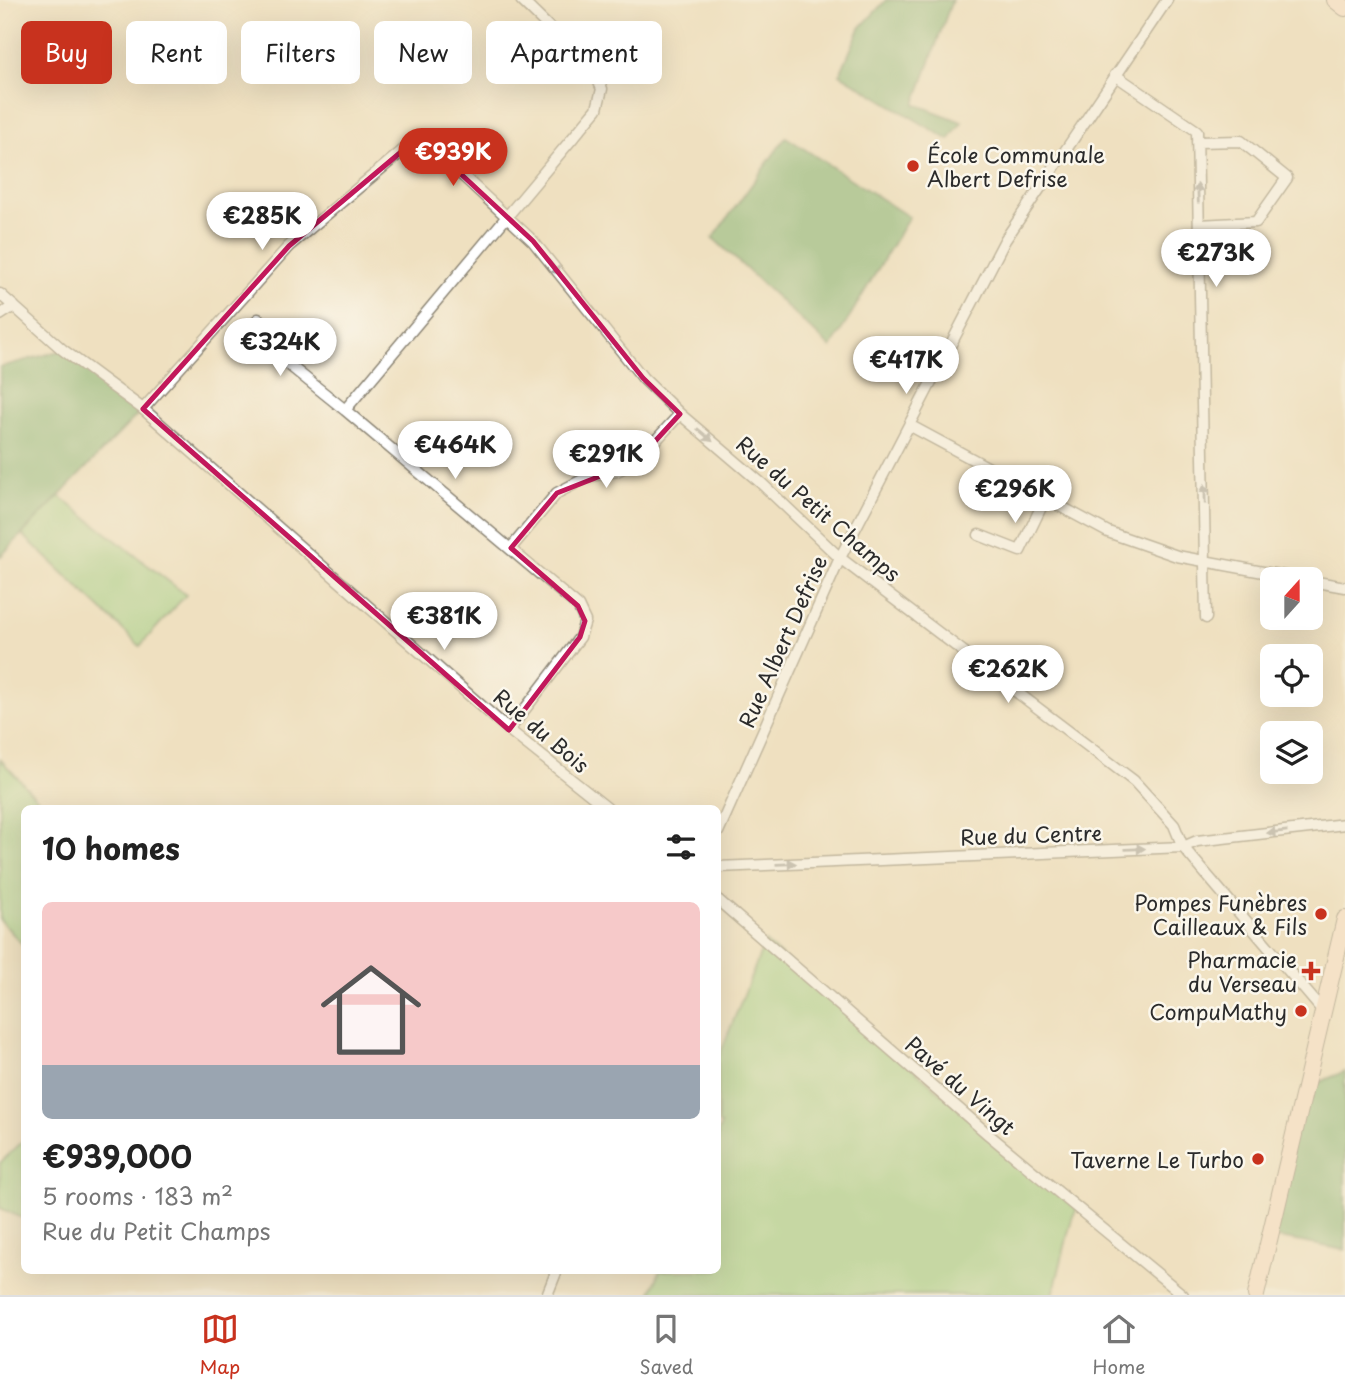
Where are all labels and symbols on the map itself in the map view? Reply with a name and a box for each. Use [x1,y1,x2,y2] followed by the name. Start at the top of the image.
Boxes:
[404,128,502,188] pin: €939K
[927,138,1105,194] place label: École Communale Albert Defrise
[905,158,921,174] marker: École Communale Albert Defrise
[1193,182,1204,204] one-way arrow
[213,192,311,252] pin: €285K
[1167,230,1265,289] pin: €273K
[546,257,561,275] one-way arrow
[231,318,329,378] pin: €324K
[857,336,955,396] pin: €417K
[406,421,504,481] pin: €464K
[697,427,714,442] one-way arrow
[730,428,908,588] street label: Rue du Petit Champs
[557,430,655,490] pin: €291K
[966,466,1064,525] pin: €296K
[1199,482,1211,504] one-way arrow
[730,550,834,732] street label: Rue Albert Defrise
[1260,567,1323,630] north arrow
[395,592,493,652] pin: €381K
[959,646,1057,705] pin: €262K
[487,680,597,780] street label: Rue du Bois
[960,816,1102,852] street label: Rue du Centre
[1266,827,1288,838] one-way arrow
[1125,843,1147,854] one-way arrow
[775,858,797,869] one-way arrow
[1134,886,1307,942] place label: Pompes Funèbres Cailleaux & Fils
[1313,906,1329,922] marker: Pompes Funèbres Cailleaux & Fils
[1187,943,1297,999] place label: Pharmacie du Verseau
[1303,963,1319,979] marker: Pharmacie du Verseau
[1149,995,1287,1027] place label: CompuMathy
[1293,1003,1309,1019] marker: CompuMathy
[899,1028,1023,1142] street label: Pavé du Vingt
[1070,1143,1244,1175] place label: Taverne Le Turbo
[1250,1151,1266,1167] marker: Taverne Le Turbo

